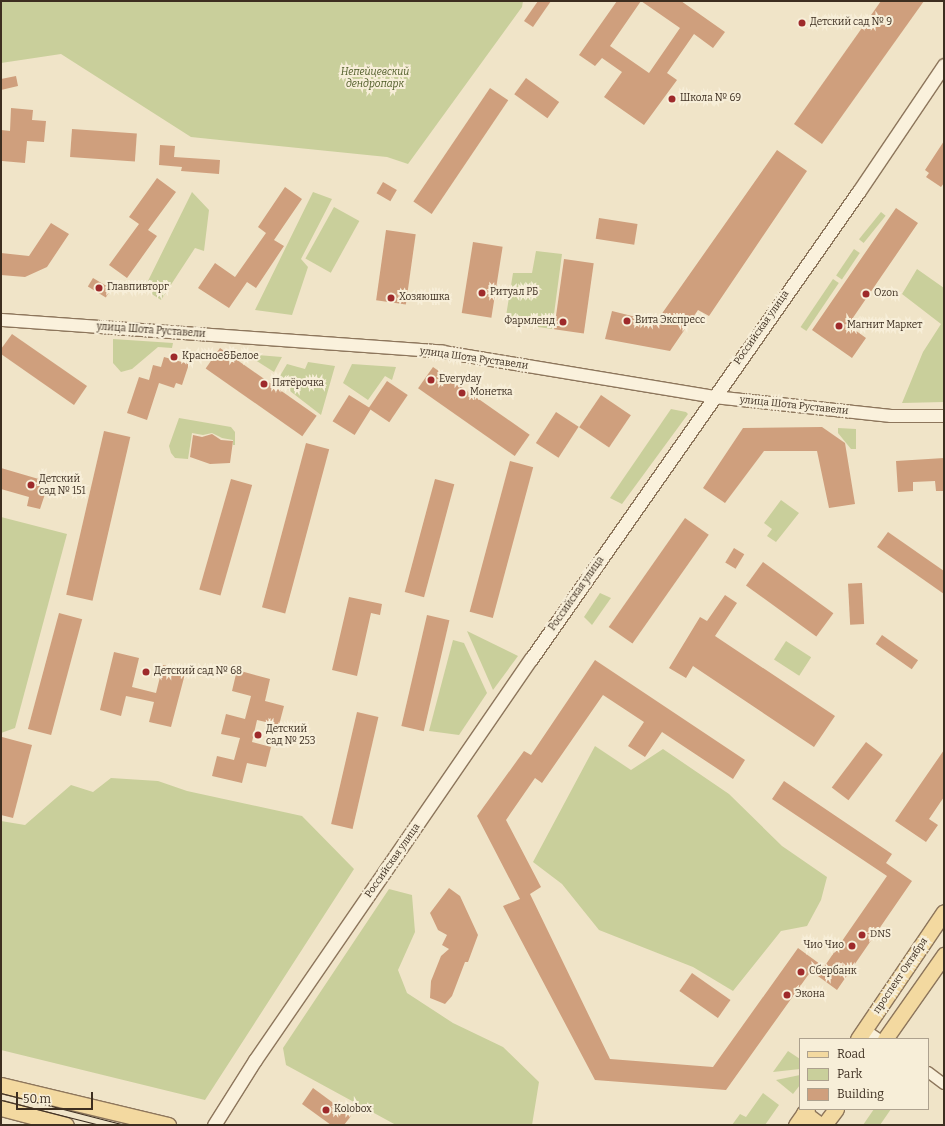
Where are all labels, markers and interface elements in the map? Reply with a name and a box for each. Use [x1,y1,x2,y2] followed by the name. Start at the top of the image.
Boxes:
[810,17,892,29] place label: Детский сад № 9
[797,18,807,28] marker: Детский сад № 9
[341,66,409,90] park label: Непейцевский дендропарк
[680,93,741,105] place label: Школа № 69
[667,94,677,104] marker: Школа № 69
[107,282,169,294] place label: Главпивторг
[94,283,104,293] marker: Главпивторг
[490,287,538,299] place label: Ритуал РБ
[477,288,487,298] marker: Ритуал РБ
[874,288,898,300] place label: Ozon
[732,289,792,367] street label: Российская улица
[861,289,871,299] marker: Ozon
[399,292,450,304] place label: Хозяюшка
[386,293,396,303] marker: Хозяюшка
[635,315,705,327] place label: Вита Экспресс
[504,316,555,328] place label: Фармленд
[622,316,632,326] marker: Вита Экспресс
[558,317,568,327] marker: Фармленд
[847,320,922,332] place label: Магнит Маркет
[96,321,206,341] street label: улица Шота Руставели
[834,321,844,331] marker: Магнит Маркет
[419,345,529,373] street label: улица Шота Руставели
[182,351,259,363] place label: Красное&Белое
[169,352,179,362] marker: Красное&Белое
[439,374,481,386] place label: Everyday
[426,375,436,385] marker: Everyday
[272,378,324,390] place label: Пятёрочка
[259,379,269,389] marker: Пятёрочка
[470,387,513,399] place label: Монетка
[457,388,467,398] marker: Монетка
[739,394,849,418] street label: улица Шота Руставели
[39,473,85,496] place label: Детский сад № 151
[26,480,36,490] marker: Детский сад № 151
[547,555,607,633] street label: Российская улица
[154,666,242,678] place label: Детский сад № 68
[141,667,151,677] marker: Детский сад № 68
[266,723,315,746] place label: Детский сад № 253
[253,730,263,740] marker: Детский сад № 253
[363,822,423,900] street label: Российская улица
[870,929,891,941] place label: DNS
[857,930,867,940] marker: DNS
[871,936,931,1016] street label: проспект Октября
[803,940,844,952] place label: Чио Чио
[847,941,857,951] marker: Чио Чио
[809,966,857,978] place label: Сбербанк
[796,967,806,977] marker: Сбербанк
[795,989,825,1001] place label: Экона
[782,990,792,1000] marker: Экона
[799,1038,929,1110] legend
[837,1047,865,1061] text: Road
[837,1067,862,1081] text: Park
[18,1084,95,1110] scale bar
[837,1087,884,1101] text: Building
[23,1092,51,1106] text: 50 m
[334,1104,372,1116] place label: Kolobox
[321,1105,331,1115] marker: Kolobox

